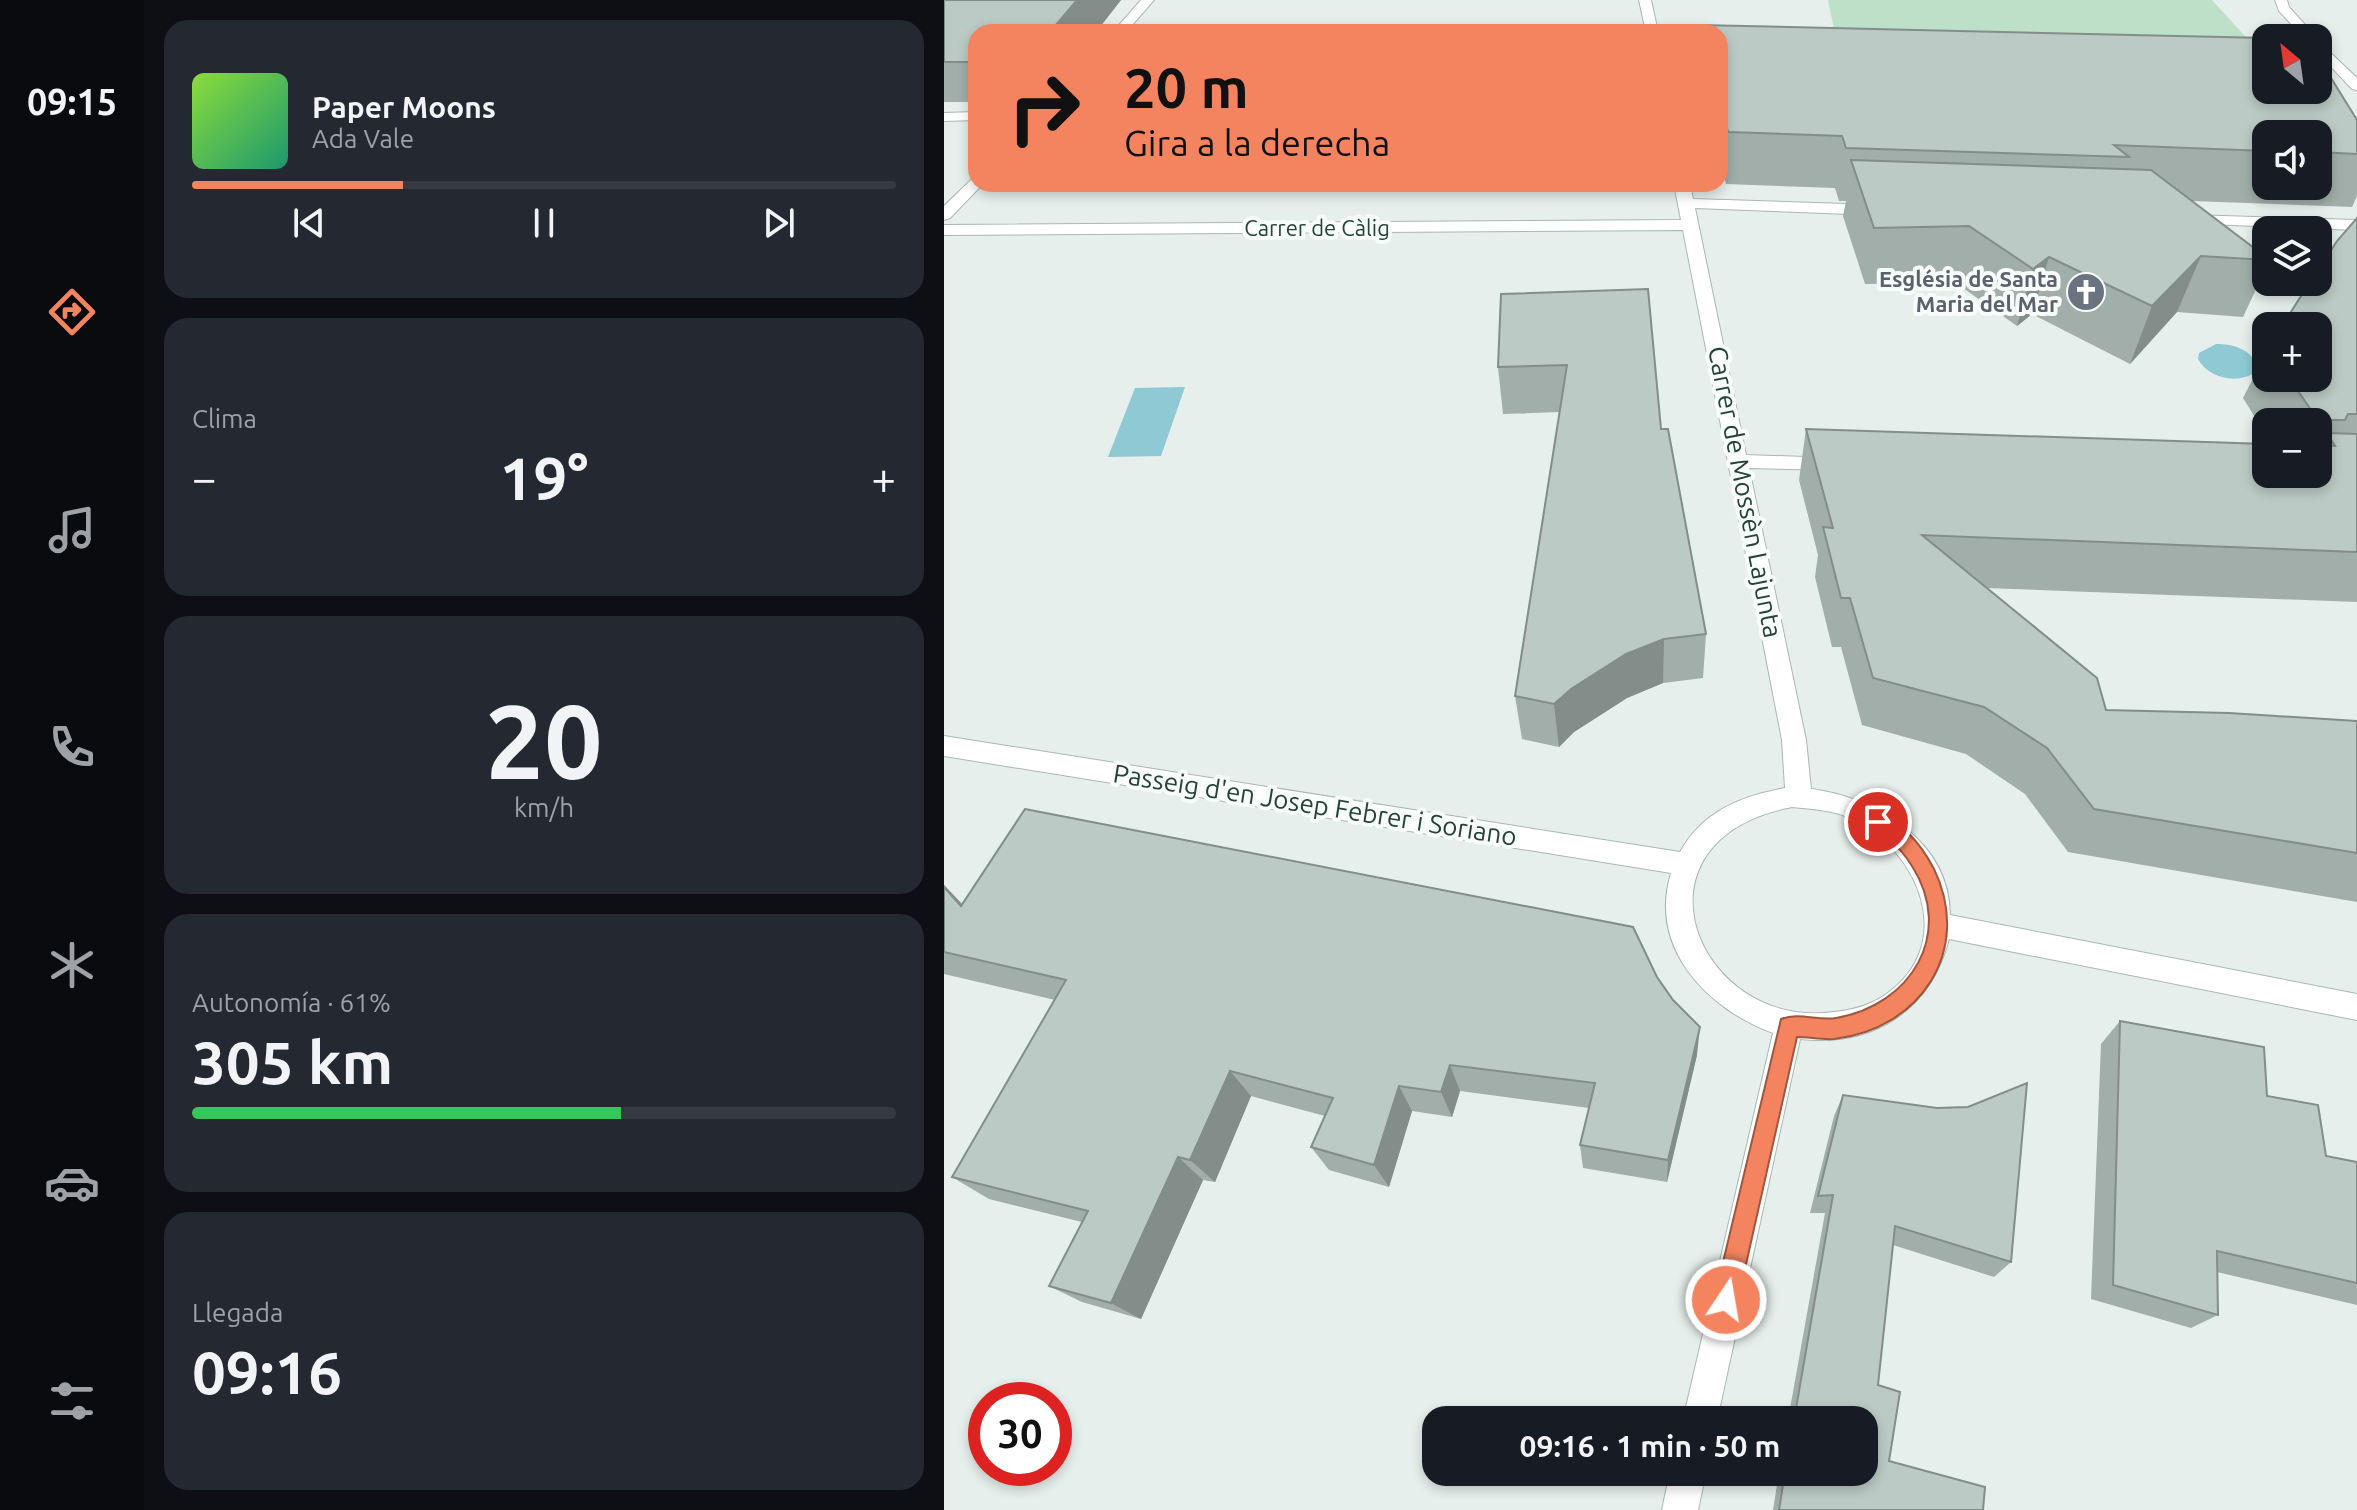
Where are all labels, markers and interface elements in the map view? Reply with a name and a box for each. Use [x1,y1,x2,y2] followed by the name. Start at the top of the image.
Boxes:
[2252,24,2332,104] north arrow
[2252,24,2332,488] map controls
[992,56,1096,160] icon: right
[1124,56,1249,119] text: 20 m
[27,81,117,122] text: 09:15
[312,90,496,124] text: Paper Moons
[2252,120,2332,200] button: sound
[1124,122,1390,163] text: Gira a la derecha
[312,124,414,153] text: Ada Vale
[287,201,331,245] icon: previous
[522,201,566,245] icon: pause
[757,201,801,245] icon: next
[1244,215,1390,240] street label: Carrer de Càlig
[2252,216,2332,296] button: layers
[1879,266,2058,316] place label: Església de Santa Maria del Mar
[2065,271,2107,313] church icon: Església de Santa Maria del Mar
[44,284,100,340] icon: directions
[2252,312,2332,392] button: +
[1703,344,1788,640] street label: Carrer de Mossèn Lajunta
[192,404,257,433] text: Clima
[2252,408,2332,488] button: −
[500,444,588,511] text: 19°
[192,453,217,502] text: −
[871,453,896,502] text: +
[44,502,100,558] icon: music
[485,682,603,799] text: 20
[44,719,100,775] icon: phone
[1111,758,1519,851] street label: Passeig d'en Josep Febrer i Soriano
[1844,788,1912,856] pin
[514,793,574,822] text: km/h
[1856,800,1900,844] icon: arrive
[44,937,100,993] icon: climate
[192,988,391,1017] text: Autonomía · 61%
[192,1028,393,1095] text: 305 km
[44,1155,100,1211] icon: car
[1684,1258,1768,1342] position arrow
[192,1298,283,1327] text: Llegada
[192,1338,342,1405] text: 09:16
[44,1373,100,1429] icon: filters
[968,1382,1072,1486] speed limit sign: 30
[1520,1429,1780,1463] text: 09:16 · 1 min · 50 m

